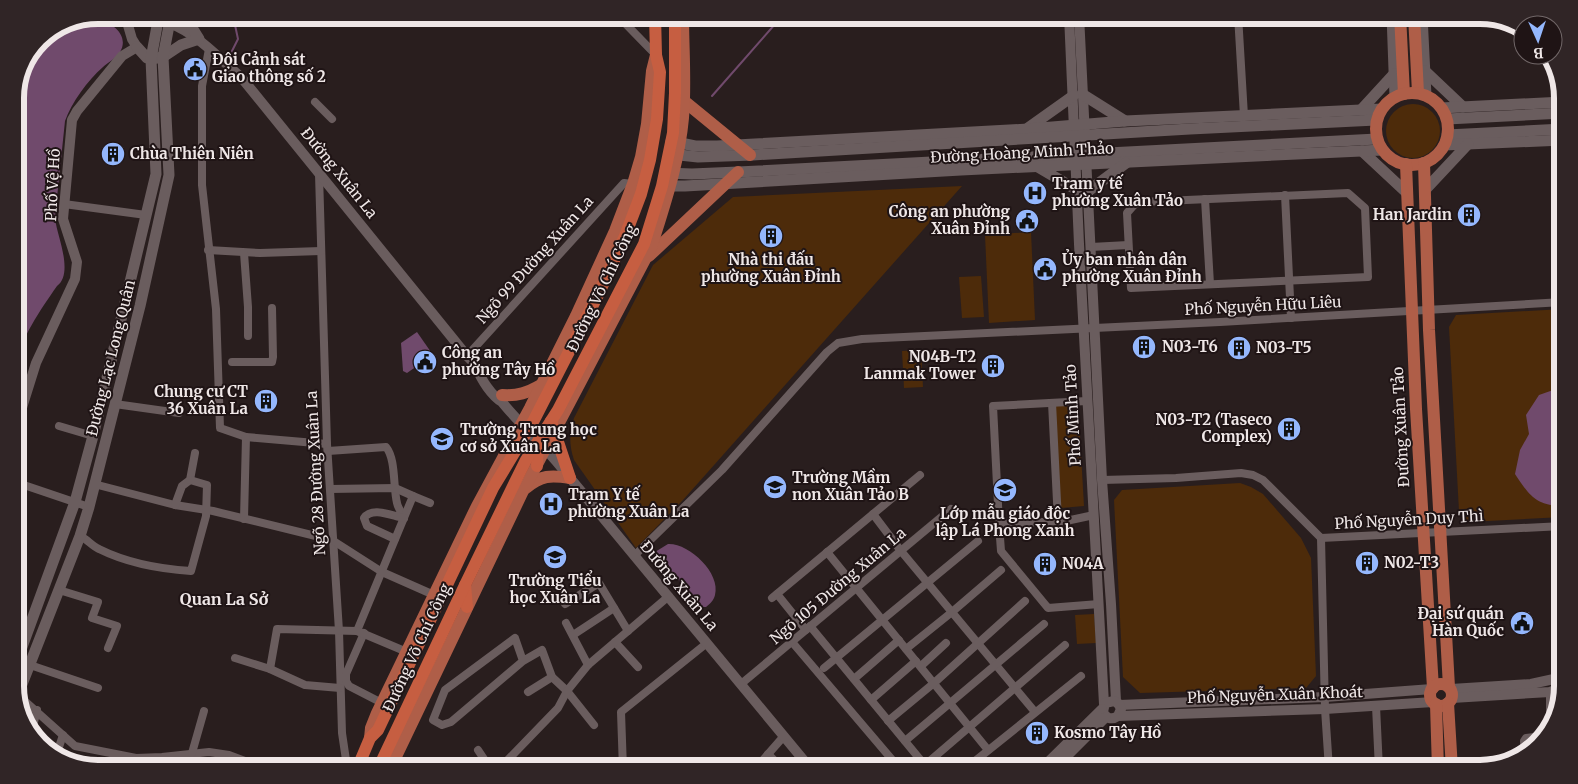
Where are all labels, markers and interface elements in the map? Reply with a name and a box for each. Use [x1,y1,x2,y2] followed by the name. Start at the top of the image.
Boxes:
[1513,15,1563,65] north arrow
[1533,44,1544,62] text: B
[212,50,326,86] place label: Đội Cảnh sát Giao thông số 2
[182,56,208,82] public building icon: Đội Cảnh sát Giao thông số 2
[297,123,382,222] street label: Đường Xuân La
[930,138,1114,167] street label: Đường Hoàng Minh Thảo
[100,141,126,167] building icon: Chùa Thiên Niên
[130,144,254,163] place label: Chùa Thiên Niên
[40,148,64,222] street label: Phố Vệ Hồ
[1052,173,1183,210] place label: Trạm y tế phường Xuân Tảo
[1022,180,1048,206] hospital icon: Trạm y tế phường Xuân Tảo
[472,192,597,328] street label: Ngõ 99 Đường Xuân La
[889,202,1011,238] place label: Công an phường Xuân Đỉnh
[1456,202,1482,228] building icon: Han Jardin
[1373,205,1452,224] place label: Han Jardin
[1014,208,1040,234] public building icon: Công an phường Xuân Đỉnh
[562,221,641,355] street label: Đường Võ Chí Công
[758,223,784,249] building icon: Nhà thi đấu phường Xuân Đỉnh
[701,249,841,286] place label: Nhà thi đấu phường Xuân Đỉnh
[1062,249,1202,286] place label: Ủy ban nhân dân phường Xuân Đỉnh
[1032,256,1058,282] public building icon: Ủy ban nhân dân phường Xuân Đỉnh
[82,278,139,438] street label: Đường Lạc Long Quân
[1184,291,1342,319] street label: Phố Nguyễn Hữu Liêu
[1131,334,1157,360] building icon: N03-T6
[1226,335,1252,361] building icon: N03-T5
[1162,337,1218,356] place label: N03-T6
[1256,338,1312,357] place label: N03-T5
[442,343,555,379] place label: Công an phường Tây Hồ
[864,347,976,383] place label: N04B-T2 Lanmak Tower
[412,349,438,375] public building icon: Công an phường Tây Hồ
[980,353,1006,379] building icon: N04B-T2 Lanmak Tower
[1059,363,1085,466] street label: Phố Minh Tảo
[1388,366,1413,488] street label: Đường Xuân Tảo
[154,382,249,418] place label: Chung cư CT 36 Xuân La
[253,388,279,414] building icon: Chung cư CT 36 Xuân La
[302,390,329,556] street label: Ngõ 28 Đường Xuân La
[1156,410,1272,446] place label: N03-T2 (Taseco Complex)
[1276,416,1302,442] building icon: N03-T2 (Taseco Complex)
[460,420,597,456] place label: Trường Trung học cơ sở Xuân La
[429,426,455,452] school or university icon: Trường Trung học cơ sở Xuân La
[792,467,909,504] place label: Trường Mầm non Xuân Tảo B
[762,474,788,500] school or university icon: Trường Mầm non Xuân Tảo B
[992,477,1018,503] school or university icon: Lớp mẫu giáo độc lập Lá Phong Xanh
[568,484,690,521] place label: Trạm Y tế phường Xuân La
[538,491,564,517] hospital icon: Trạm Y tế phường Xuân La
[935,503,1075,540] place label: Lớp mẫu giáo độc lập Lá Phong Xanh
[1334,505,1484,533] street label: Phố Nguyễn Duy Thì
[766,523,909,648] street label: Ngõ 105 Đường Xuân La
[636,537,722,634] street label: Đường Xuân La
[542,544,568,570] school or university icon: Trường Tiểu học Xuân La
[1354,550,1380,576] building icon: N02-T3
[1032,551,1058,577] building icon: N04A
[1384,553,1439,572] place label: N02-T3
[1062,554,1104,573] place label: N04A
[508,570,602,607] place label: Trường Tiểu học Xuân La
[378,581,455,715] street label: Đường Võ Chí Công
[180,589,269,609] district label: Quan La Sở
[1418,604,1504,640] place label: Đại sứ quán Hàn Quốc
[1509,610,1535,636] public building icon: Đại sứ quán Hàn Quốc
[1187,681,1363,707] street label: Phố Nguyễn Xuân Khoát
[1024,720,1050,746] building icon: Kosmo Tây Hồ
[1054,722,1161,742] place label: Kosmo Tây Hồ

